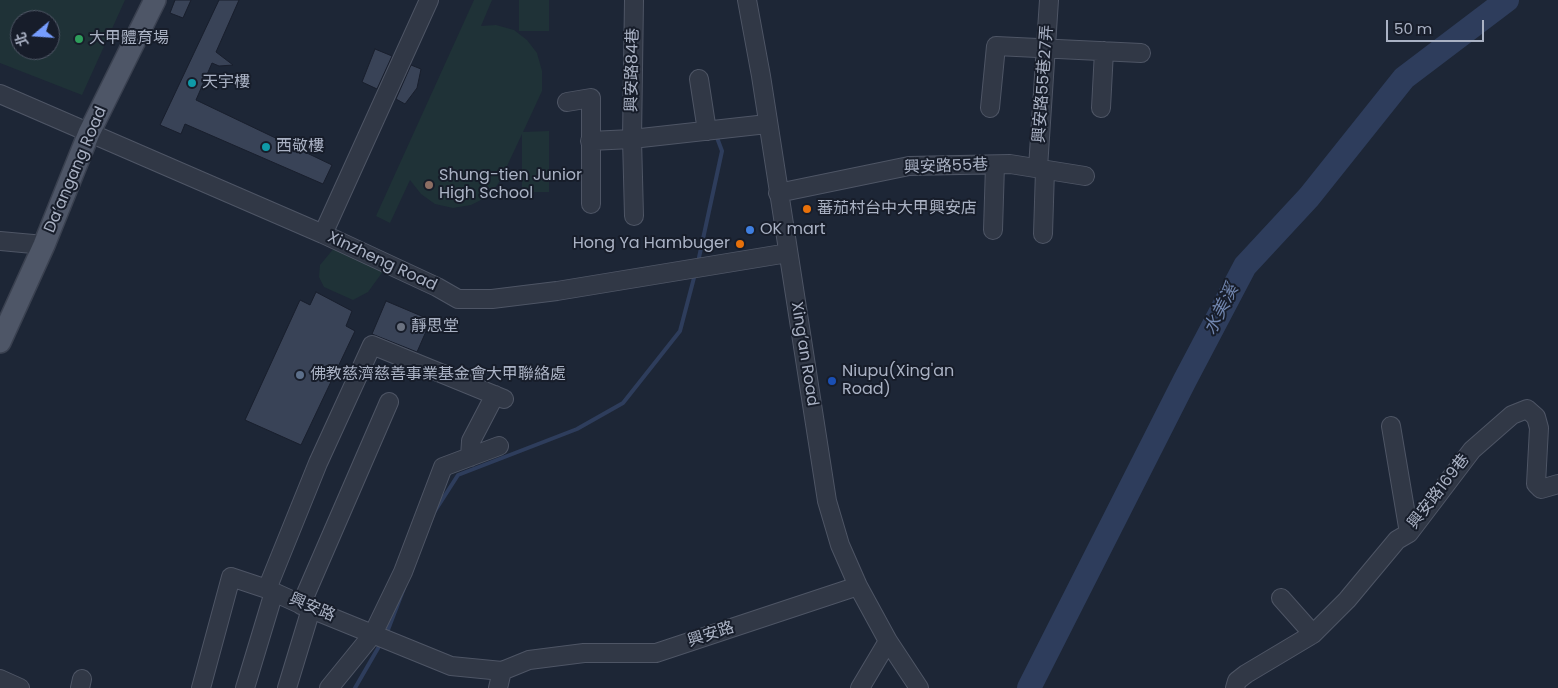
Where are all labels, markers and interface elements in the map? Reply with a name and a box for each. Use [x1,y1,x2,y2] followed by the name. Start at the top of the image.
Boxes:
[10,10,60,60] north arrow
[1388,10,1486,42] scale bar
[1394,18,1432,39] text: 50 m
[1030,24,1058,144] street label: 興安路55巷27弄
[623,28,643,112] street label: 興安路84巷
[89,29,169,49] place label: 大甲體育場
[10,30,33,49] text: 北
[73,33,85,45] marker: 大甲體育場
[202,73,250,93] place label: 天宇樓
[186,77,198,89] marker: 天宇樓
[41,104,111,236] street label: Da’angang Road
[276,137,324,157] place label: 西敬樓
[260,141,272,153] marker: 西敬樓
[904,156,988,178] street label: 興安路55巷
[439,166,582,204] place label: Shung-tien Junior High School
[423,179,435,191] marker: Shung-tien Junior High School
[817,199,977,219] place label: 蕃茄村台中大甲興安店
[801,203,813,215] marker: 蕃茄村台中大甲興安店
[760,220,826,240] place label: OK mart
[744,224,756,236] marker: OK mart
[324,228,440,296] street label: Xinzheng Road
[573,234,730,254] place label: Hong Ya Hambuger
[734,238,746,250] marker: Hong Ya Hambuger
[1200,281,1244,339] water label: 水美溪
[786,300,822,408] street label: Xing’an Road
[411,317,459,337] place label: 靜思堂
[395,321,407,333] marker: 靜思堂
[842,362,954,400] place label: Niupu(Xing'an Road)
[310,365,566,385] place label: 佛教慈濟慈善事業基金會大甲聯絡處
[294,369,306,381] marker: 佛教慈濟慈善事業基金會大甲聯絡處
[826,375,838,387] marker: Niupu(Xing'an Road)
[1404,451,1474,533] street label: 興安路169巷
[286,590,338,626] street label: 興安路
[685,618,737,652] street label: 興安路

